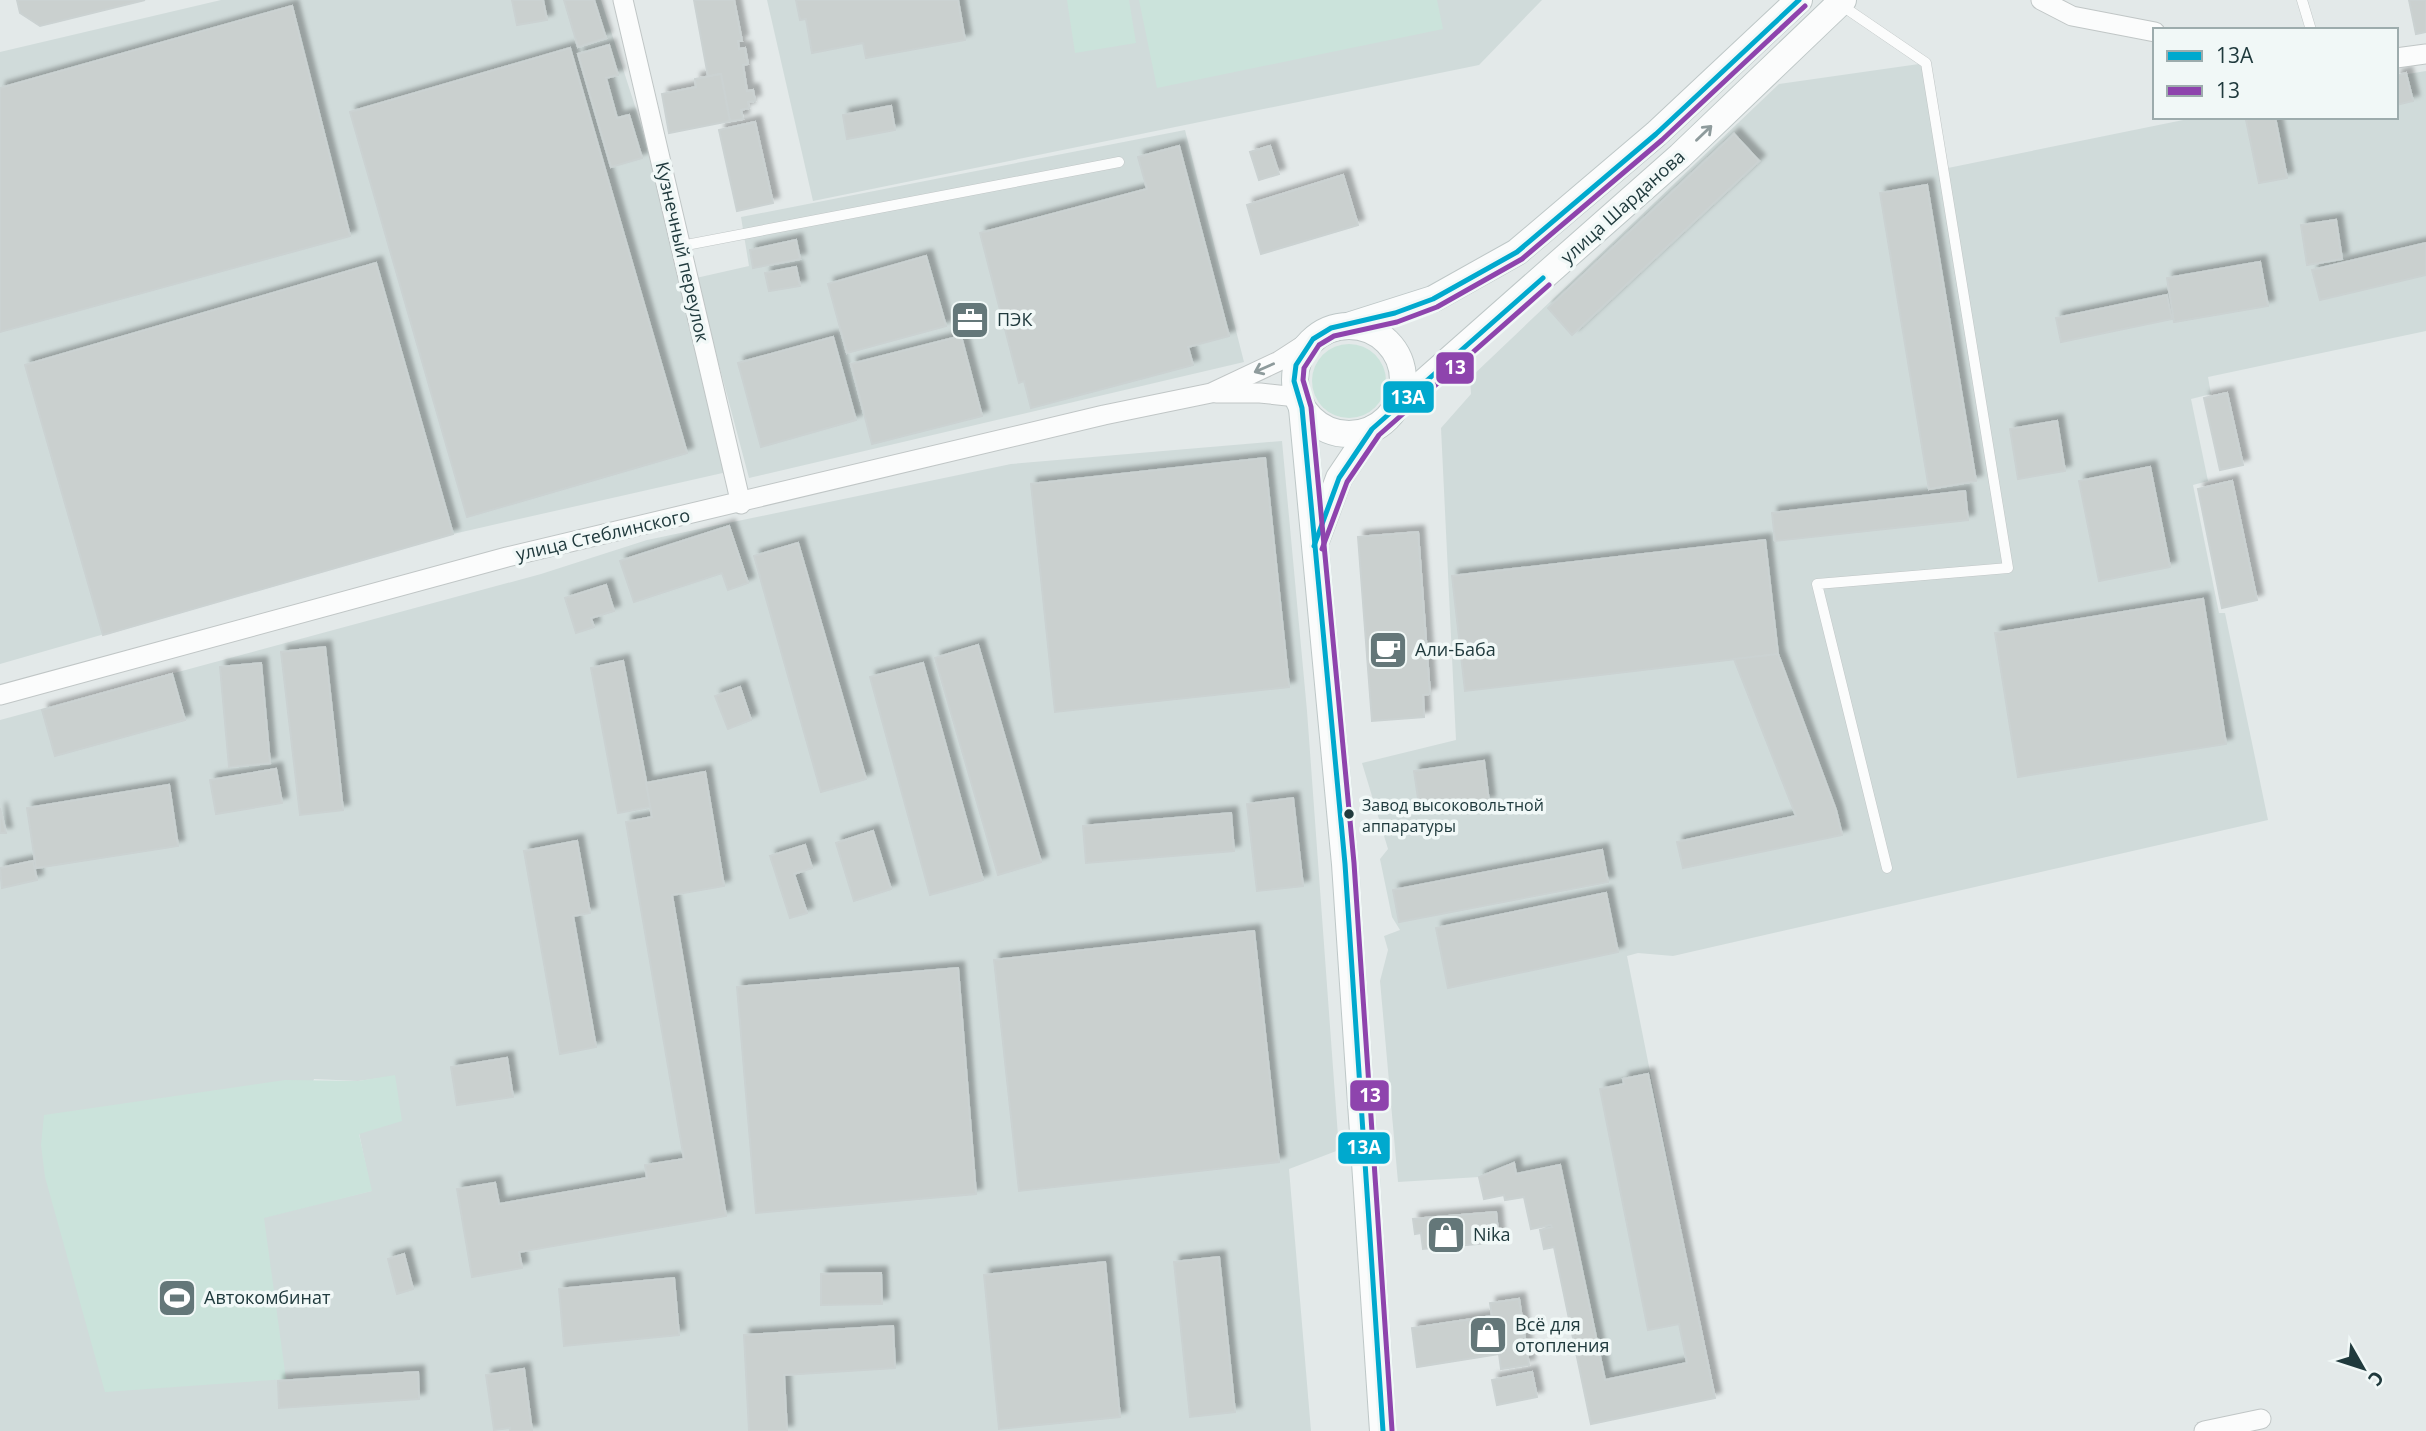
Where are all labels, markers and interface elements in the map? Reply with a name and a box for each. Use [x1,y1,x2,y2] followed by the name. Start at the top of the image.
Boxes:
[2153,28,2398,119] legend
[2216,41,2254,69] text: 13А
[2216,76,2240,104] text: 13
[1695,125,1712,142] one-way arrow
[1555,144,1690,268] street label: улица Шарданова
[651,159,716,345] street label: Кузнечный переулок
[949,299,991,341] office icon: ПЭК
[997,307,1032,331] place label: ПЭК
[1435,351,1475,385] line badge: 13
[1444,354,1466,380] text: 13
[1253,362,1275,375] one-way arrow
[1382,380,1435,414] line badge: 13А
[1391,384,1426,410] text: 13А
[513,502,692,566] street label: улица Стеблинского
[1367,629,1409,671] cafe icon: Али-Баба
[1415,637,1496,661] place label: Али-Баба
[1362,794,1544,837] place label: Завод высоковольтной аппаратуры
[1342,807,1356,821] marker: Завод высоковольтной аппаратуры
[1349,1079,1390,1112] line badge: 13
[1359,1082,1381,1108] text: 13
[1337,1131,1391,1165] line badge: 13А
[1347,1134,1382,1160] text: 13А
[1425,1214,1467,1256] shop icon: Nika
[1473,1222,1511,1246] place label: Nika
[156,1277,198,1319] sports icon: Автокомбинат
[204,1285,331,1309] place label: Автокомбинат
[1515,1312,1610,1357] place label: Всё для отопления
[1467,1314,1509,1356] shop icon: Всё для отопления
[2328,1333,2398,1403] north arrow
[2362,1366,2390,1392] text: С

